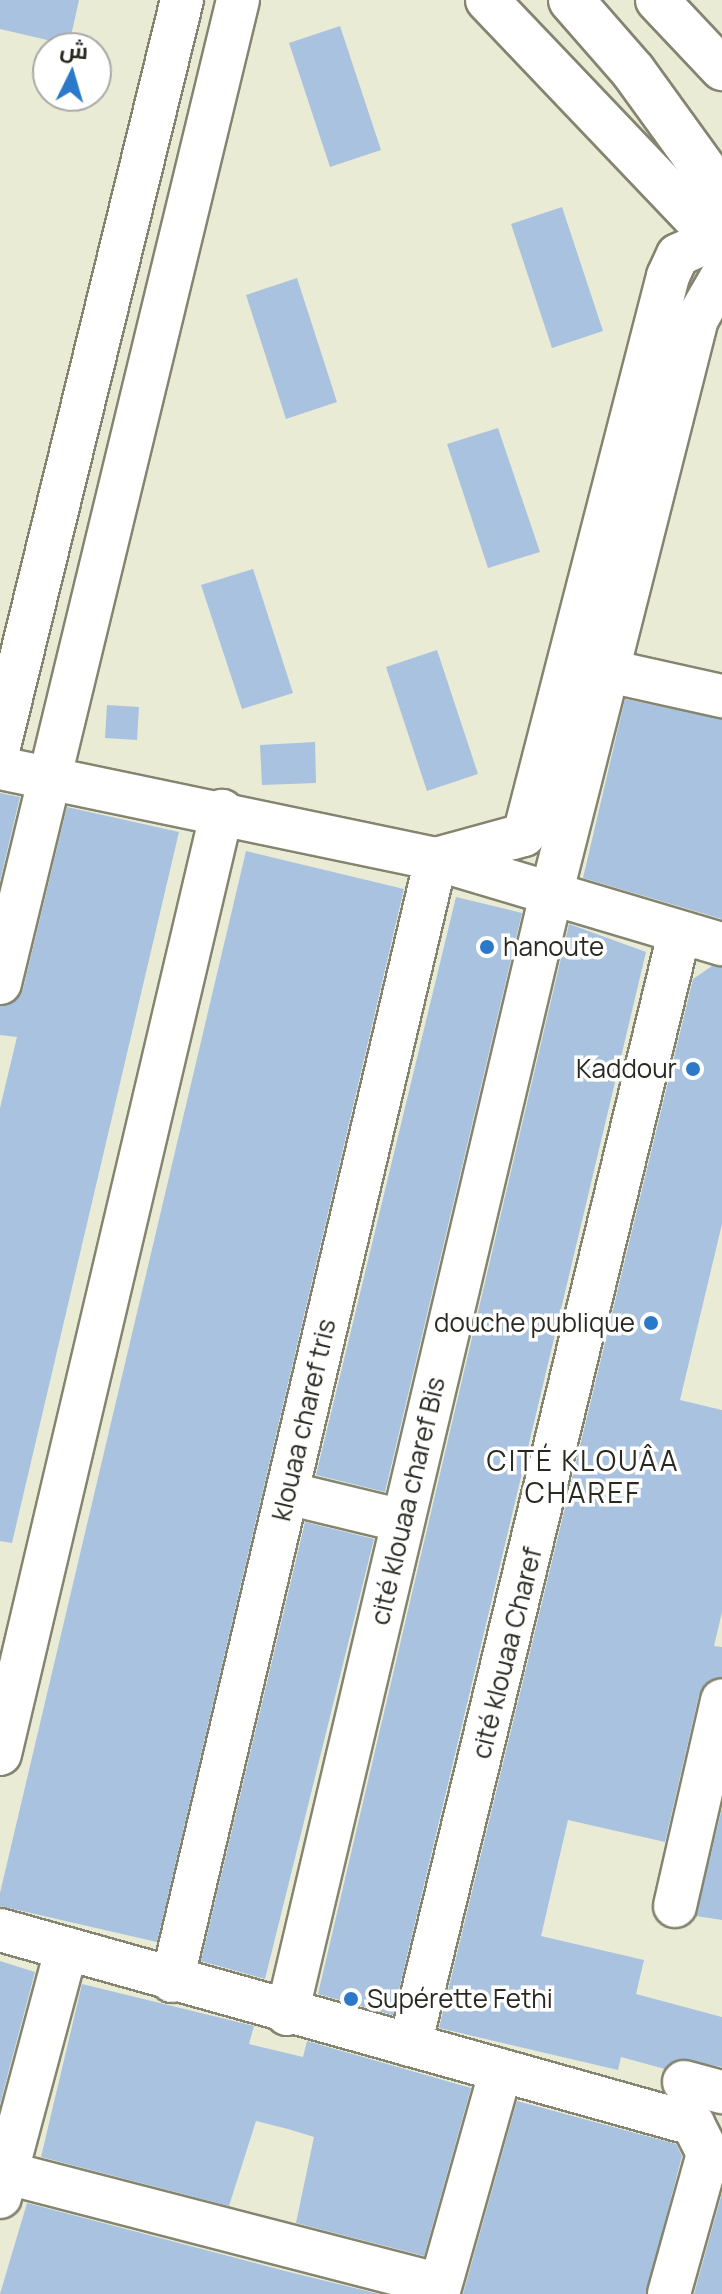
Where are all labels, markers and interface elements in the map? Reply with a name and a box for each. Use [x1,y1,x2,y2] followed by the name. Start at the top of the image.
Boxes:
[32,32,112,112] north arrow
[59,34,89,66] text: ش
[503,931,604,963] place label: hanoute
[478,938,496,956] marker: hanoute
[576,1053,677,1085] place label: Kaddour
[684,1060,702,1078] marker: Kaddour
[434,1307,635,1339] place label: douche publique
[642,1314,660,1332] marker: douche publique
[266,1316,342,1524] street label: klouaa charef tris
[364,1374,452,1628] street label: cité klouaa charef Bis
[487,1443,679,1509] district label: CITÉ KLOUÂA CHAREF
[466,1544,548,1762] street label: cité klouaa Charef
[367,1983,553,2015] place label: Supérette Fethi
[342,1990,360,2008] marker: Supérette Fethi

